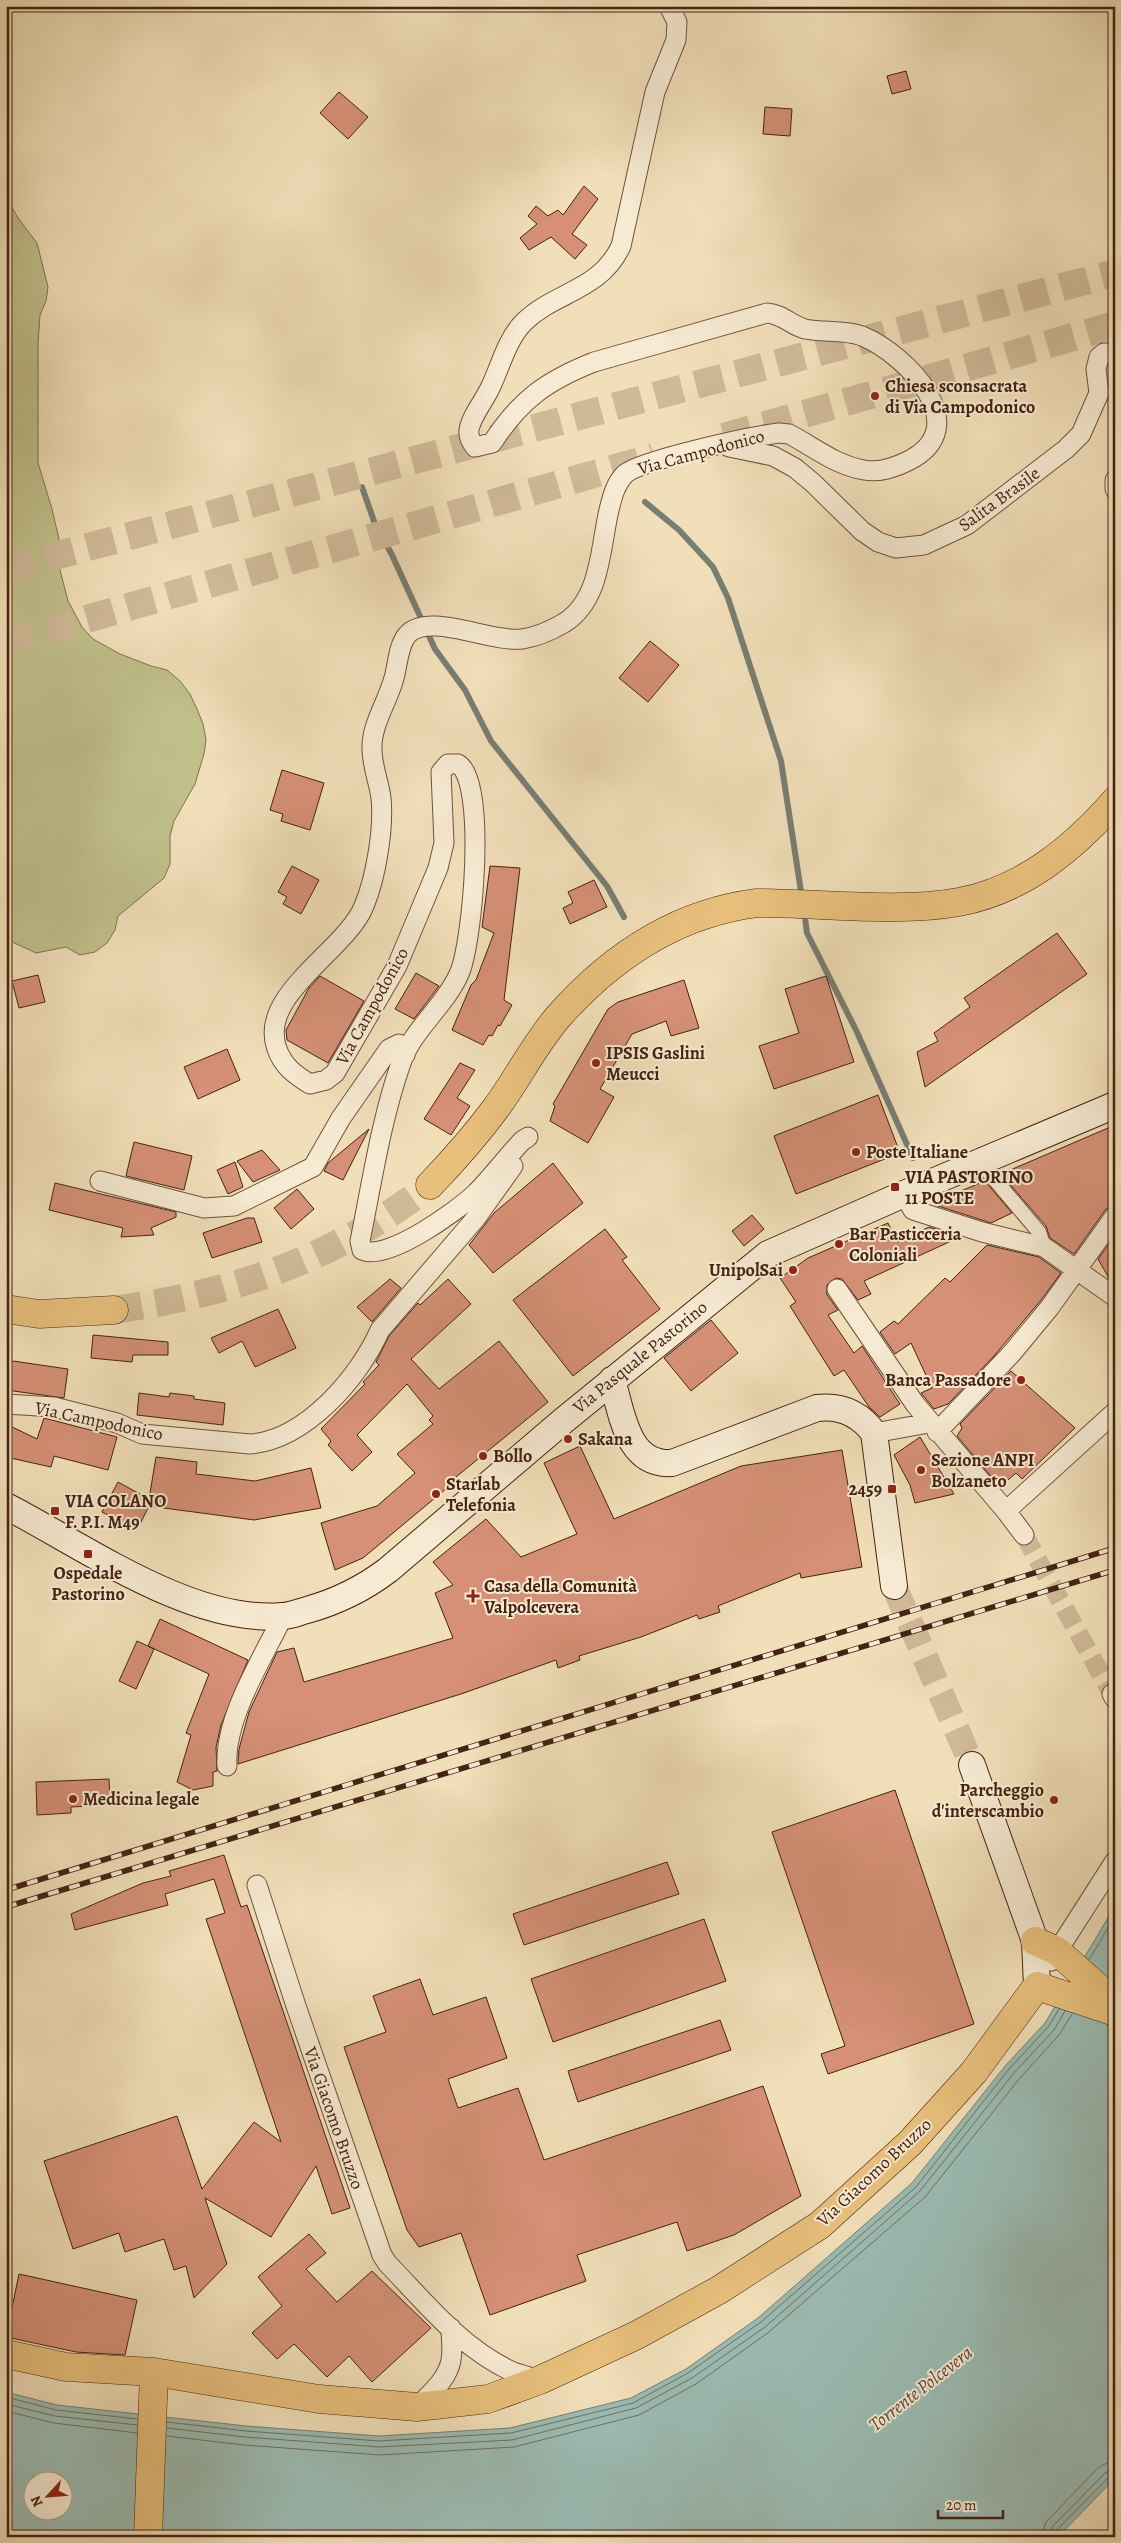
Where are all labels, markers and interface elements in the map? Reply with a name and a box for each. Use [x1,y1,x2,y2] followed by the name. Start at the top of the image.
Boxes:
[885,374,1035,419] place label: Chiesa sconsacrata di Via Campodonico
[869,390,881,402] marker: Chiesa sconsacrata di Via Campodonico
[634,424,767,481] street label: Via Campodonico
[953,461,1045,537] street label: Salita Brasile
[329,943,414,1070] street label: Via Campodonico
[606,1041,705,1086] place label: IPSIS Gaslini Meucci
[590,1057,602,1069] marker: IPSIS Gaslini Meucci
[866,1140,968,1164] place label: Poste Italiane
[850,1146,862,1158] marker: Poste Italiane
[904,1165,1033,1210] place label: VIA PASTORINO 11 POSTE
[889,1181,901,1193] marker: VIA PASTORINO 11 POSTE
[849,1222,962,1267] place label: Bar Pasticceria Coloniali
[833,1238,845,1250] marker: Bar Pasticceria Coloniali
[709,1258,783,1282] place label: UnipolSai
[787,1264,799,1276] marker: UnipolSai
[567,1295,712,1419] street label: Via Pasquale Pastorino
[885,1368,1011,1392] place label: Banca Passadore
[1015,1374,1027,1386] marker: Banca Passadore
[32,1396,165,1446] street label: Via Campodonico
[578,1427,633,1451] place label: Sakana
[562,1433,574,1445] marker: Sakana
[493,1444,532,1468] place label: Bollo
[931,1448,1034,1493] place label: Sezione ANPI Bolzaneto
[477,1450,489,1462] marker: Bollo
[915,1464,927,1476] marker: Sezione ANPI Bolzaneto
[446,1472,516,1517] place label: Starlab Telefonia
[849,1477,882,1501] place label: 2459
[886,1483,898,1495] marker: 2459
[430,1488,442,1500] marker: Starlab Telefonia
[64,1489,166,1534] place label: VIA COLANO F. P.I. M49
[49,1505,61,1517] marker: VIA COLANO F. P.I. M49
[82,1548,94,1560] marker: Ospedale Pastorino
[51,1561,125,1606] place label: Ospedale Pastorino
[483,1574,638,1619] place label: Casa della Comunità Valpolcevera
[466,1589,480,1603] marker: Casa della Comunità Valpolcevera
[932,1778,1044,1823] place label: Parcheggio d'interscambio
[83,1787,200,1811] place label: Medicina legale
[67,1793,79,1805] marker: Medicina legale
[1048,1794,1060,1806] marker: Parcheggio d'interscambio
[298,2043,370,2192] street label: Via Giacomo Bruzzo
[811,2112,937,2232] street label: Via Giacomo Bruzzo
[863,2340,978,2438] water label: Torrente Polcevera
[22,2470,72,2520] north arrow
[938,2488,1004,2520] scale bar
[26,2493,48,2510] text: N
[946,2495,977,2515] text: 20 m

